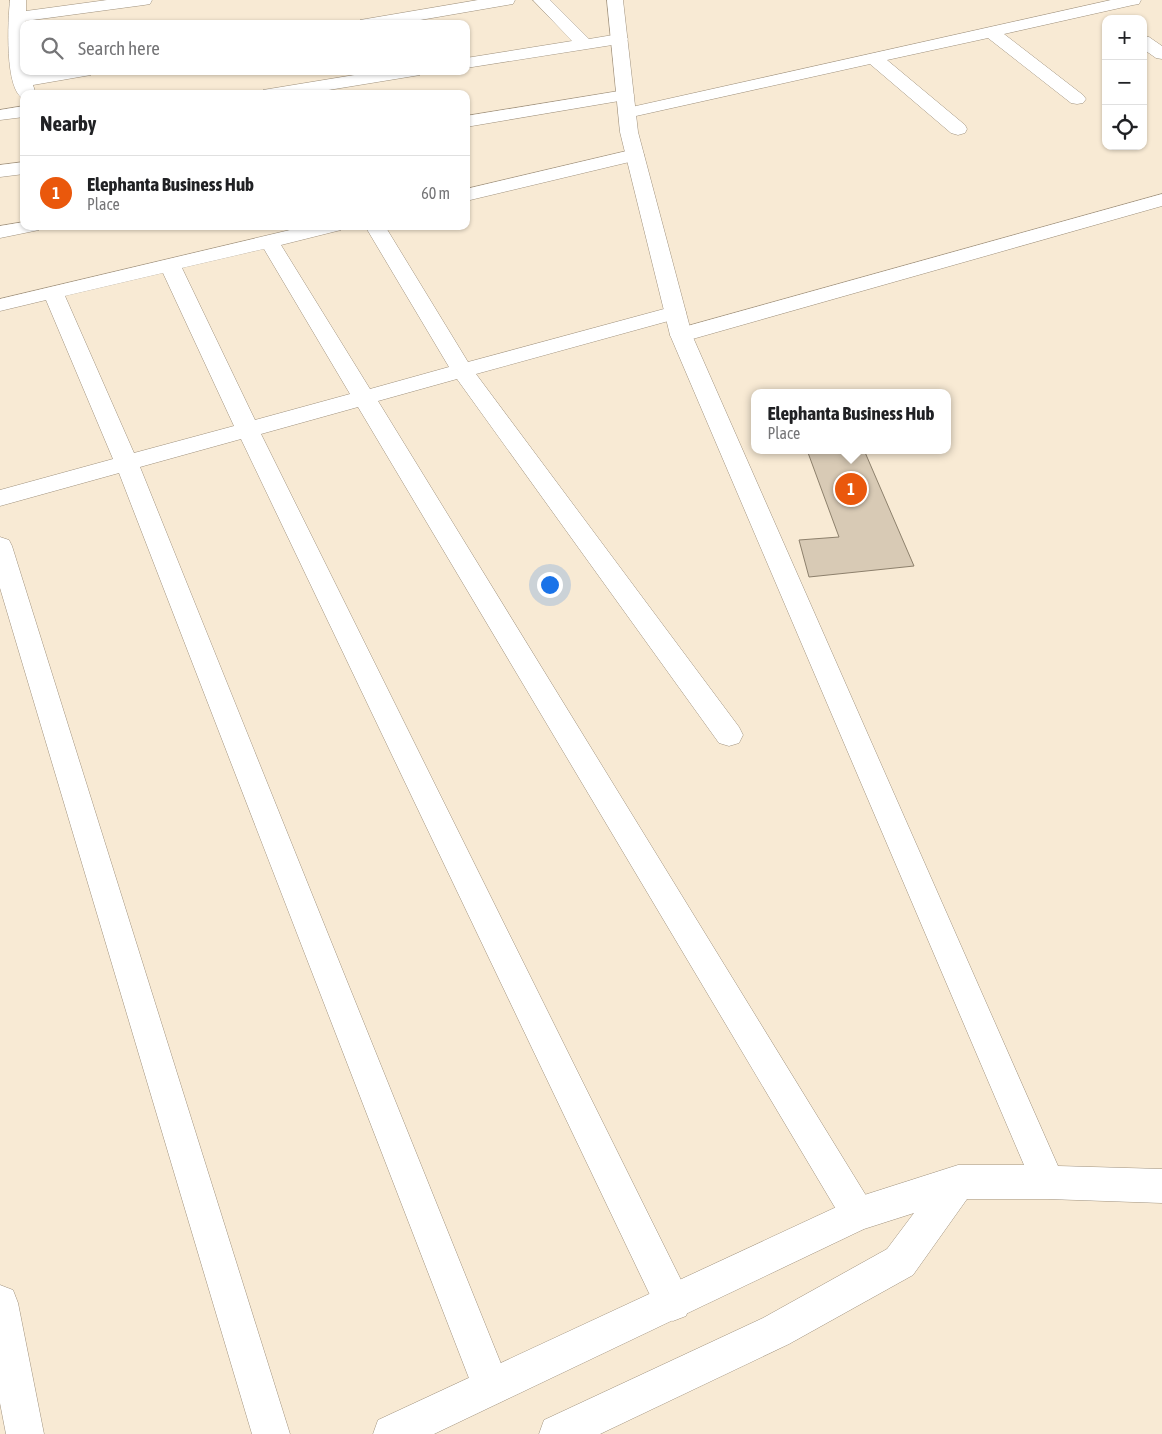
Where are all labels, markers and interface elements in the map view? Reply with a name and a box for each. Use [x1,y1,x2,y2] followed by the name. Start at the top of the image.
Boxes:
[1102,15,1147,150] map controls
[1102,15,1147,60] button: +
[20,20,470,75] search box
[38,34,66,62] icon: search
[78,37,160,59] text: Search here
[1102,60,1147,105] button: −
[1102,105,1147,150] button: locate
[40,111,96,135] text: Nearby
[87,173,254,195] text: Elephanta Business Hub
[52,184,60,202] text: 1
[421,184,450,202] text: 60 m
[87,195,120,213] text: Place
[751,389,951,454] popup
[767,402,935,424] text: Elephanta Business Hub
[767,424,800,442] text: Place
[835,470,867,508] pin: 1
[537,572,563,598] your location

